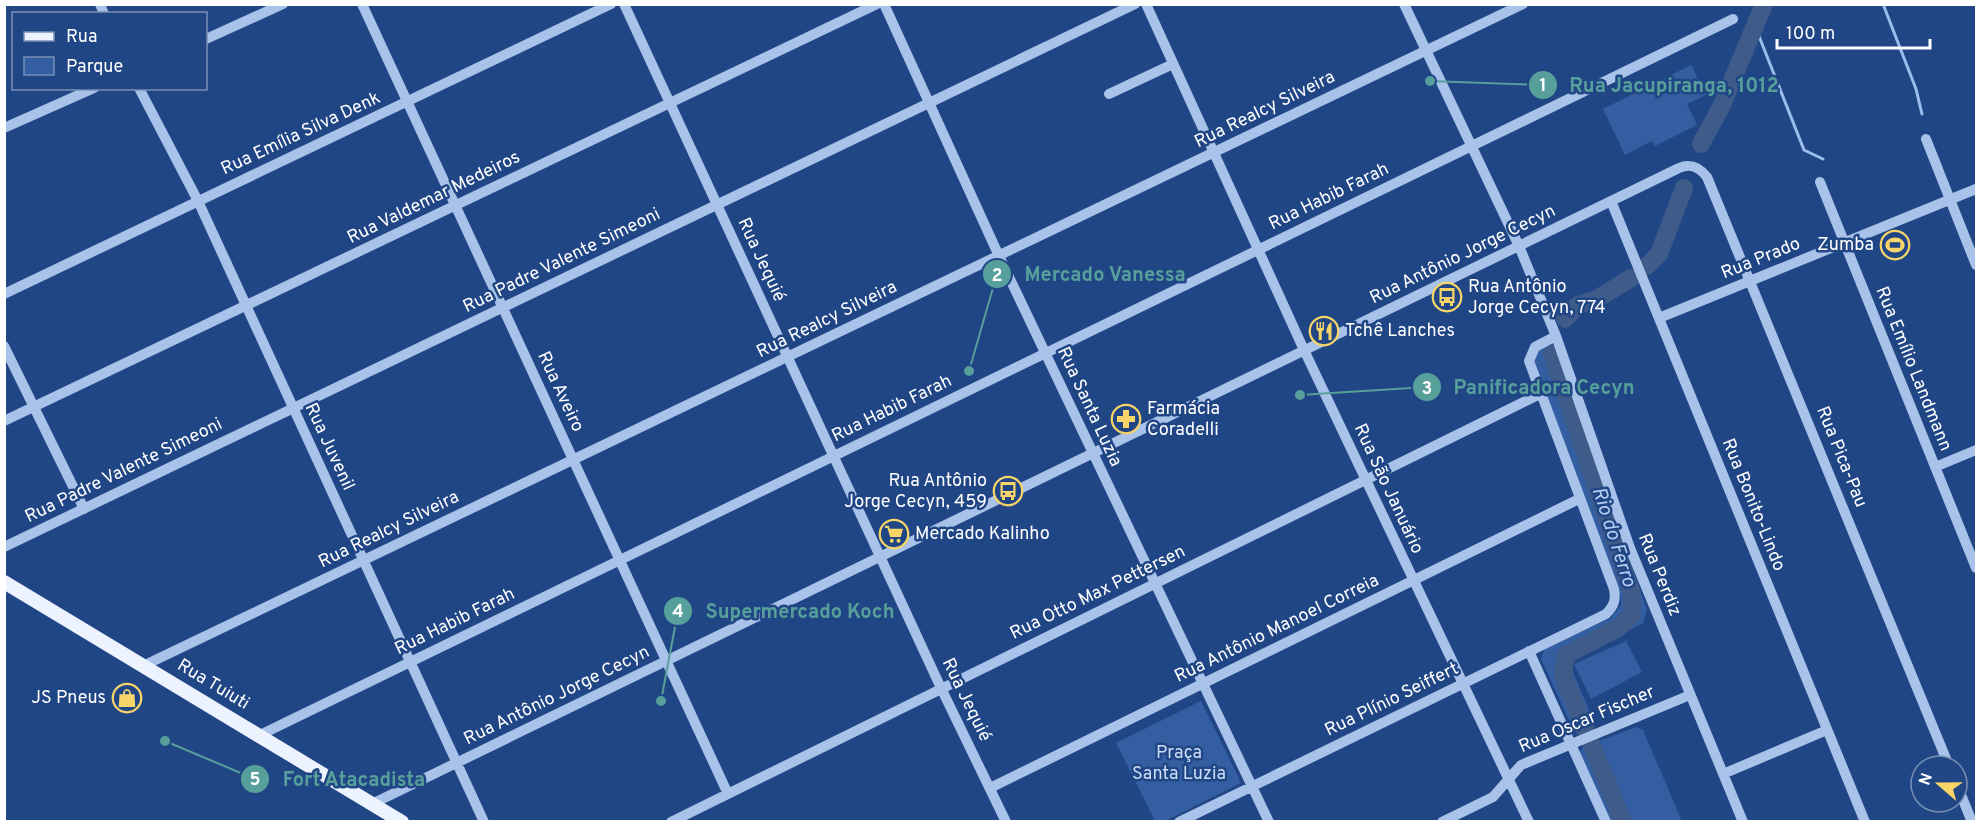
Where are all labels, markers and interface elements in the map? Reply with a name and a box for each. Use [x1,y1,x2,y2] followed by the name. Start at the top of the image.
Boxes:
[12,12,207,90] legend
[1777,12,1930,50] scale bar
[1786,23,1835,46] text: 100 m
[66,26,97,49] text: Rua
[66,56,123,79] text: Parque
[1191,66,1339,154] street label: Rua Realcy Silveira
[1528,66,1791,104] callout: Rua Jacupiranga, 1012
[1569,74,1779,100] text: Rua Jacupiranga, 1012
[1539,75,1547,98] text: 1
[218,87,384,181] street label: Rua Emília Silva Denk
[344,146,524,250] street label: Rua Valdemar Medeiros
[1265,158,1393,236] street label: Rua Habib Farah
[1366,200,1560,310] street label: Rua Antônio Jorge Cecyn
[460,203,664,319] street label: Rua Padre Valente Simeoni
[732,214,790,306] street label: Rua Jequié
[1879,229,1911,261] sports icon: Zumba
[1718,233,1804,285] street label: Rua Prado
[1817,234,1874,257] place label: Zumba
[982,255,1198,293] callout: Mercado Vanessa
[1024,263,1186,289] text: Mercado Vanessa
[991,265,1003,288] text: 2
[753,276,901,364] street label: Rua Realcy Silveira
[1468,276,1606,320] place label: Rua Antônio Jorge Cecyn, 774
[1431,281,1463,313] bus stop icon: Rua Antônio Jorge Cecyn, 774
[1869,283,1957,455] street label: Rua Emílio Landmann
[1308,315,1340,347] restaurant icon: Tchê Lanches
[1345,320,1455,343] place label: Tchê Lanches
[1051,343,1127,471] street label: Rua Santa Luzia
[531,348,589,436] street label: Rua Aveiro
[1412,368,1647,406] callout: Panificadora Cecyn
[828,370,956,448] street label: Rua Habib Farah
[1454,376,1635,402] text: Panificadora Cecyn
[1422,378,1432,401] text: 3
[1147,398,1220,442] place label: Farmácia Coradelli
[299,399,359,495] street label: Rua Juvenil
[1110,403,1142,435] pharmacy icon: Farmácia Coradelli
[1810,403,1872,511] street label: Rua Pica-Pau
[22,413,226,529] street label: Rua Padre Valente Simeoni
[1348,420,1428,558] street label: Rua São Januário
[1716,435,1790,575] street label: Rua Bonito-Lindo
[844,470,987,514] place label: Rua Antônio Jorge Cecyn, 459
[992,475,1024,507] bus stop icon: Rua Antônio Jorge Cecyn, 459
[1585,484,1642,591] water label: Rio do Ferro
[315,486,463,574] street label: Rua Realcy Silveira
[878,518,910,550] supermarket icon: Mercado Kalinho
[915,523,1050,546] place label: Mercado Kalinho
[1632,530,1686,620] street label: Rua Perdiz
[1006,540,1190,646] street label: Rua Otto Max Pettersen
[1171,569,1383,689] street label: Rua Antônio Manoel Correia
[391,583,519,661] street label: Rua Habib Farah
[663,592,906,630] callout: Supermercado Koch
[705,600,895,626] text: Supermercado Koch
[672,601,684,624] text: 4
[460,641,654,751] street label: Rua Antônio Jorge Cecyn
[173,654,253,716] street label: Rua Tuiuti
[936,654,996,746] street label: Rua Jequié
[1321,658,1463,742] street label: Rua Plínio Seiffert
[1516,681,1658,759] street label: Rua Oscar Fischer
[111,682,143,714] shop icon: JS Pneus
[31,687,106,710] place label: JS Pneus
[1132,742,1226,786] park label: Praça Santa Luzia
[1909,754,1969,814] north arrow
[240,760,437,798] callout: Fort Atacadista
[283,768,425,794] text: Fort Atacadista
[250,769,261,792] text: 5
[1915,771,1938,788] text: N

